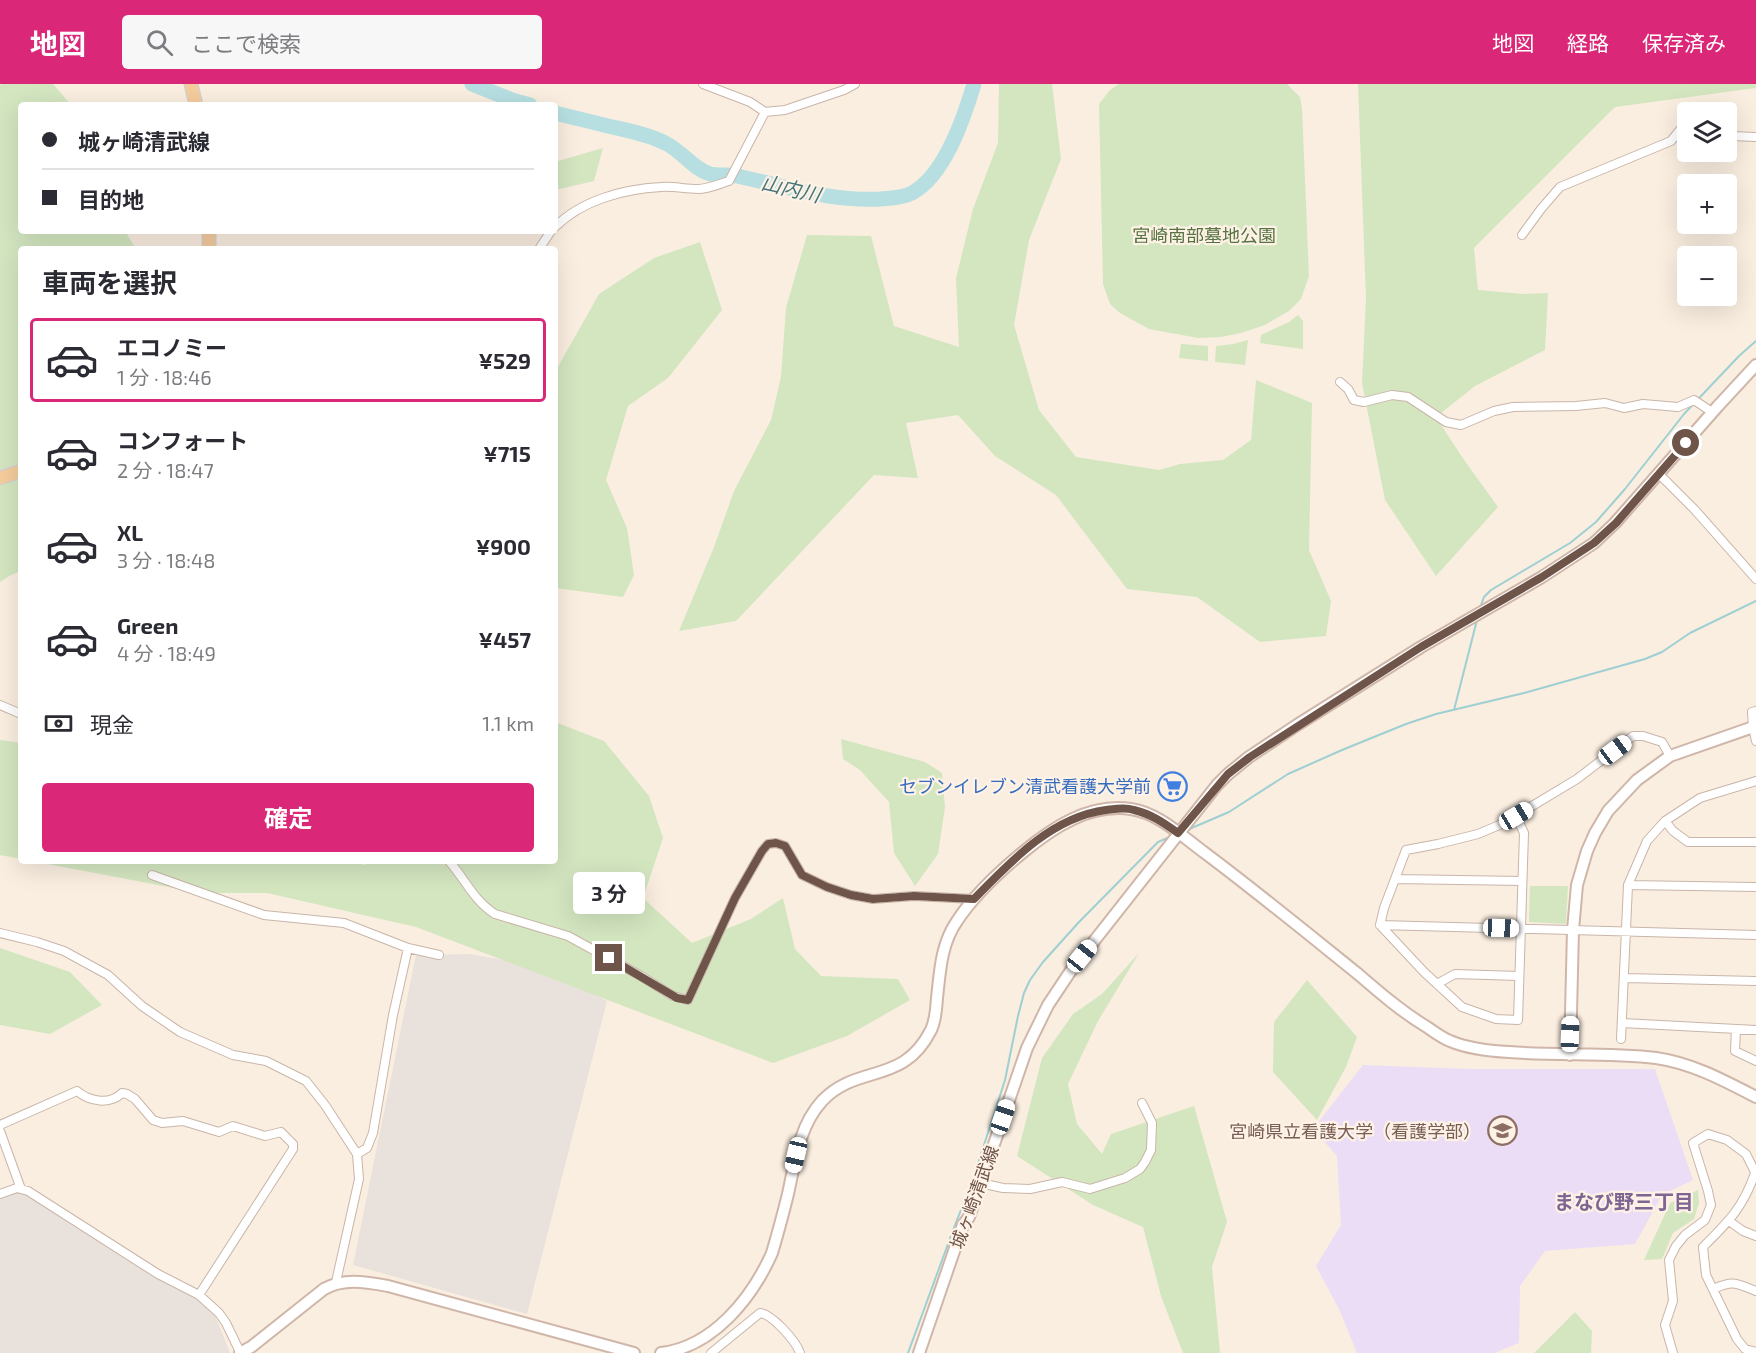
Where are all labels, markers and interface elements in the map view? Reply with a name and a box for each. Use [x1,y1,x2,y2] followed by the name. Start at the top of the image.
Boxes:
[122,15,542,69] search box
[30,26,86,60] text: 地図
[143,26,176,59] icon: search
[191,30,301,56] text: ここで検索
[1492,30,1534,55] text: 地図
[1567,30,1609,55] text: 経路
[1642,30,1726,55] text: 保存済み
[1677,102,1737,306] map controls
[1677,102,1737,162] button: layers
[78,128,210,154] text: 城ヶ崎清武線
[759,170,825,207] water label: 山内川
[1677,174,1737,234] button: +
[78,186,144,212] text: 目的地
[1132,224,1276,246] park label: 宮崎南部墓地公園
[1677,246,1737,306] button: −
[42,266,177,298] text: 車両を選択
[45,333,99,387] icon: car
[117,334,227,360] text: エコノミー
[478,347,531,373] text: ¥529
[117,365,212,389] text: 1 分 · 18:46
[45,426,99,480] icon: car
[117,427,248,453] text: コンフォート
[1672,429,1699,456] route start
[483,440,531,466] text: ¥715
[117,458,214,482] text: 2 分 · 18:47
[45,519,99,573] icon: car
[117,519,143,545] text: XL
[476,533,531,559] text: ¥900
[117,548,215,572] text: 3 分 · 18:48
[45,612,99,666] icon: car
[117,612,179,638] text: Green
[479,626,531,652] text: ¥457
[117,641,216,665] text: 4 分 · 18:49
[42,707,75,740] icon: cash
[90,711,134,737] text: 現金
[482,711,534,735] text: 1.1 km
[1595,732,1635,768] car
[1156,770,1188,802] supermarket icon: セブンイレブン清武看護大学前
[899,775,1151,797] place label: セブンイレブン清武看護大学前
[42,783,534,852] button: 確定
[1496,799,1536,833] car
[573,871,645,913] callout: 3 分
[591,881,627,905] text: 3 分
[1483,918,1519,938] car
[1064,936,1100,976] car
[595,944,622,971] route end
[1560,1016,1580,1052] car
[989,1097,1017,1137] car
[1486,1115,1518,1147] school or university icon: 宮崎県立看護大学（看護学部）
[1229,1120,1481,1142] place label: 宮崎県立看護大学（看護学部）
[783,1135,809,1175] car
[945,1142,1003,1252] street label: 城ヶ崎清武線
[1554,1189,1694,1213] district label: まなび野三丁目

